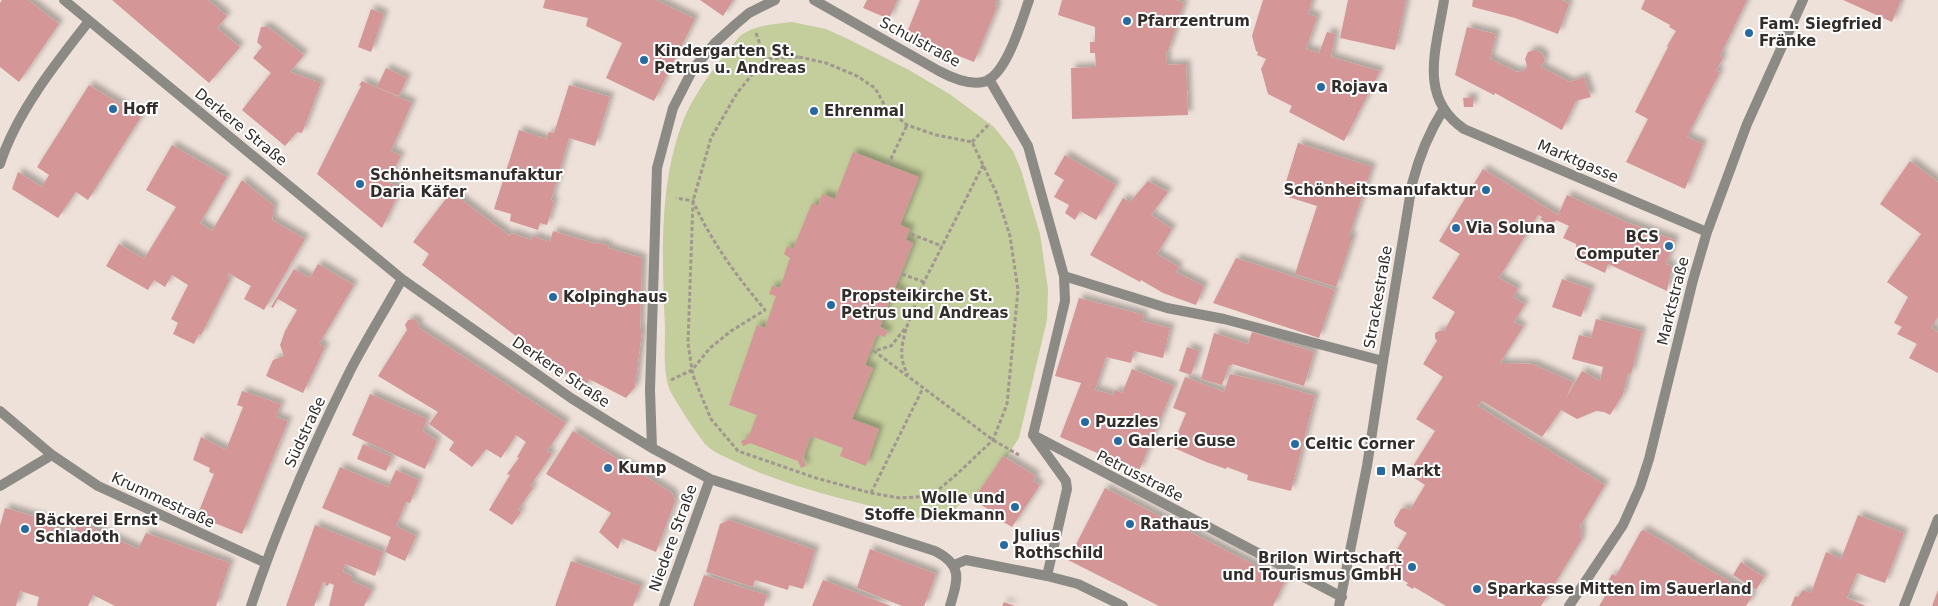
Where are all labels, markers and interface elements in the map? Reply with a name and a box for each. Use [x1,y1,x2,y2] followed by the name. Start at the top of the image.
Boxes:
[1137,12,1250,30] place label: Pfarrzentrum
[877,13,963,71] street label: Schulstraße
[1121,15,1133,27] marker: Pfarrzentrum
[1759,15,1882,50] place label: Fam. Siegfried Fränke
[1743,27,1755,39] marker: Fam. Siegfried Fränke
[654,42,806,77] place label: Kindergarten St. Petrus u. Andreas
[638,54,650,66] marker: Kindergarten St. Petrus u. Andreas
[1331,78,1388,96] place label: Rojava
[1315,81,1327,93] marker: Rojava
[191,84,291,170] street label: Derkere Straße
[123,100,159,118] place label: Hoff
[824,102,904,120] place label: Ehrenmal
[107,103,119,115] marker: Hoff
[808,105,820,117] marker: Ehrenmal
[1535,136,1621,186] street label: Marktgasse
[370,166,563,201] place label: Schönheitsmanufaktur Daria Käfer
[354,178,366,190] marker: Schönheitsmanufaktur Daria Käfer
[1284,181,1477,199] place label: Schönheitsmanufaktur
[1480,184,1492,196] marker: Schönheitsmanufaktur
[1466,219,1556,237] place label: Via Soluna
[1450,222,1462,234] marker: Via Soluna
[1576,228,1660,263] place label: BCS Computer
[1663,240,1675,252] marker: BCS Computer
[1360,244,1396,350] street label: Strackestraße
[1653,255,1693,347] street label: Marktstraße
[841,287,1009,322] place label: Propsteikirche St. Petrus und Andreas
[563,288,668,306] place label: Kolpinghaus
[547,291,559,303] marker: Kolpinghaus
[825,299,837,311] marker: Propsteikirche St. Petrus und Andreas
[509,333,613,411] street label: Derkere Straße
[281,394,329,470] street label: Südstraße
[1095,413,1158,431] place label: Puzzles
[1079,416,1091,428] marker: Puzzles
[1128,432,1236,450] place label: Galerie Guse
[1112,435,1124,447] marker: Galerie Guse
[1305,435,1415,453] place label: Celtic Corner
[1289,438,1301,450] marker: Celtic Corner
[1094,446,1186,506] street label: Petrusstraße
[618,459,667,477] place label: Kump
[602,462,614,474] marker: Kump
[1391,462,1441,480] place label: Markt
[1375,465,1387,477] marker: Markt
[109,468,217,532] street label: Krummestraße
[645,482,701,594] street label: Niedere Straße
[864,489,1005,524] place label: Wolle und Stoffe Diekmann
[1009,501,1021,513] marker: Wolle und Stoffe Diekmann
[35,511,158,546] place label: Bäckerei Ernst Schladoth
[1140,515,1209,533] place label: Rathaus
[1124,518,1136,530] marker: Rathaus
[19,523,31,535] marker: Bäckerei Ernst Schladoth
[1013,527,1103,562] place label: Julius Rothschild
[998,539,1010,551] marker: Julius Rothschild
[1222,549,1402,584] place label: Brilon Wirtschaft und Tourismus GmbH
[1406,561,1418,573] marker: Brilon Wirtschaft und Tourismus GmbH
[1487,580,1752,598] place label: Sparkasse Mitten im Sauerland
[1471,583,1483,595] marker: Sparkasse Mitten im Sauerland

